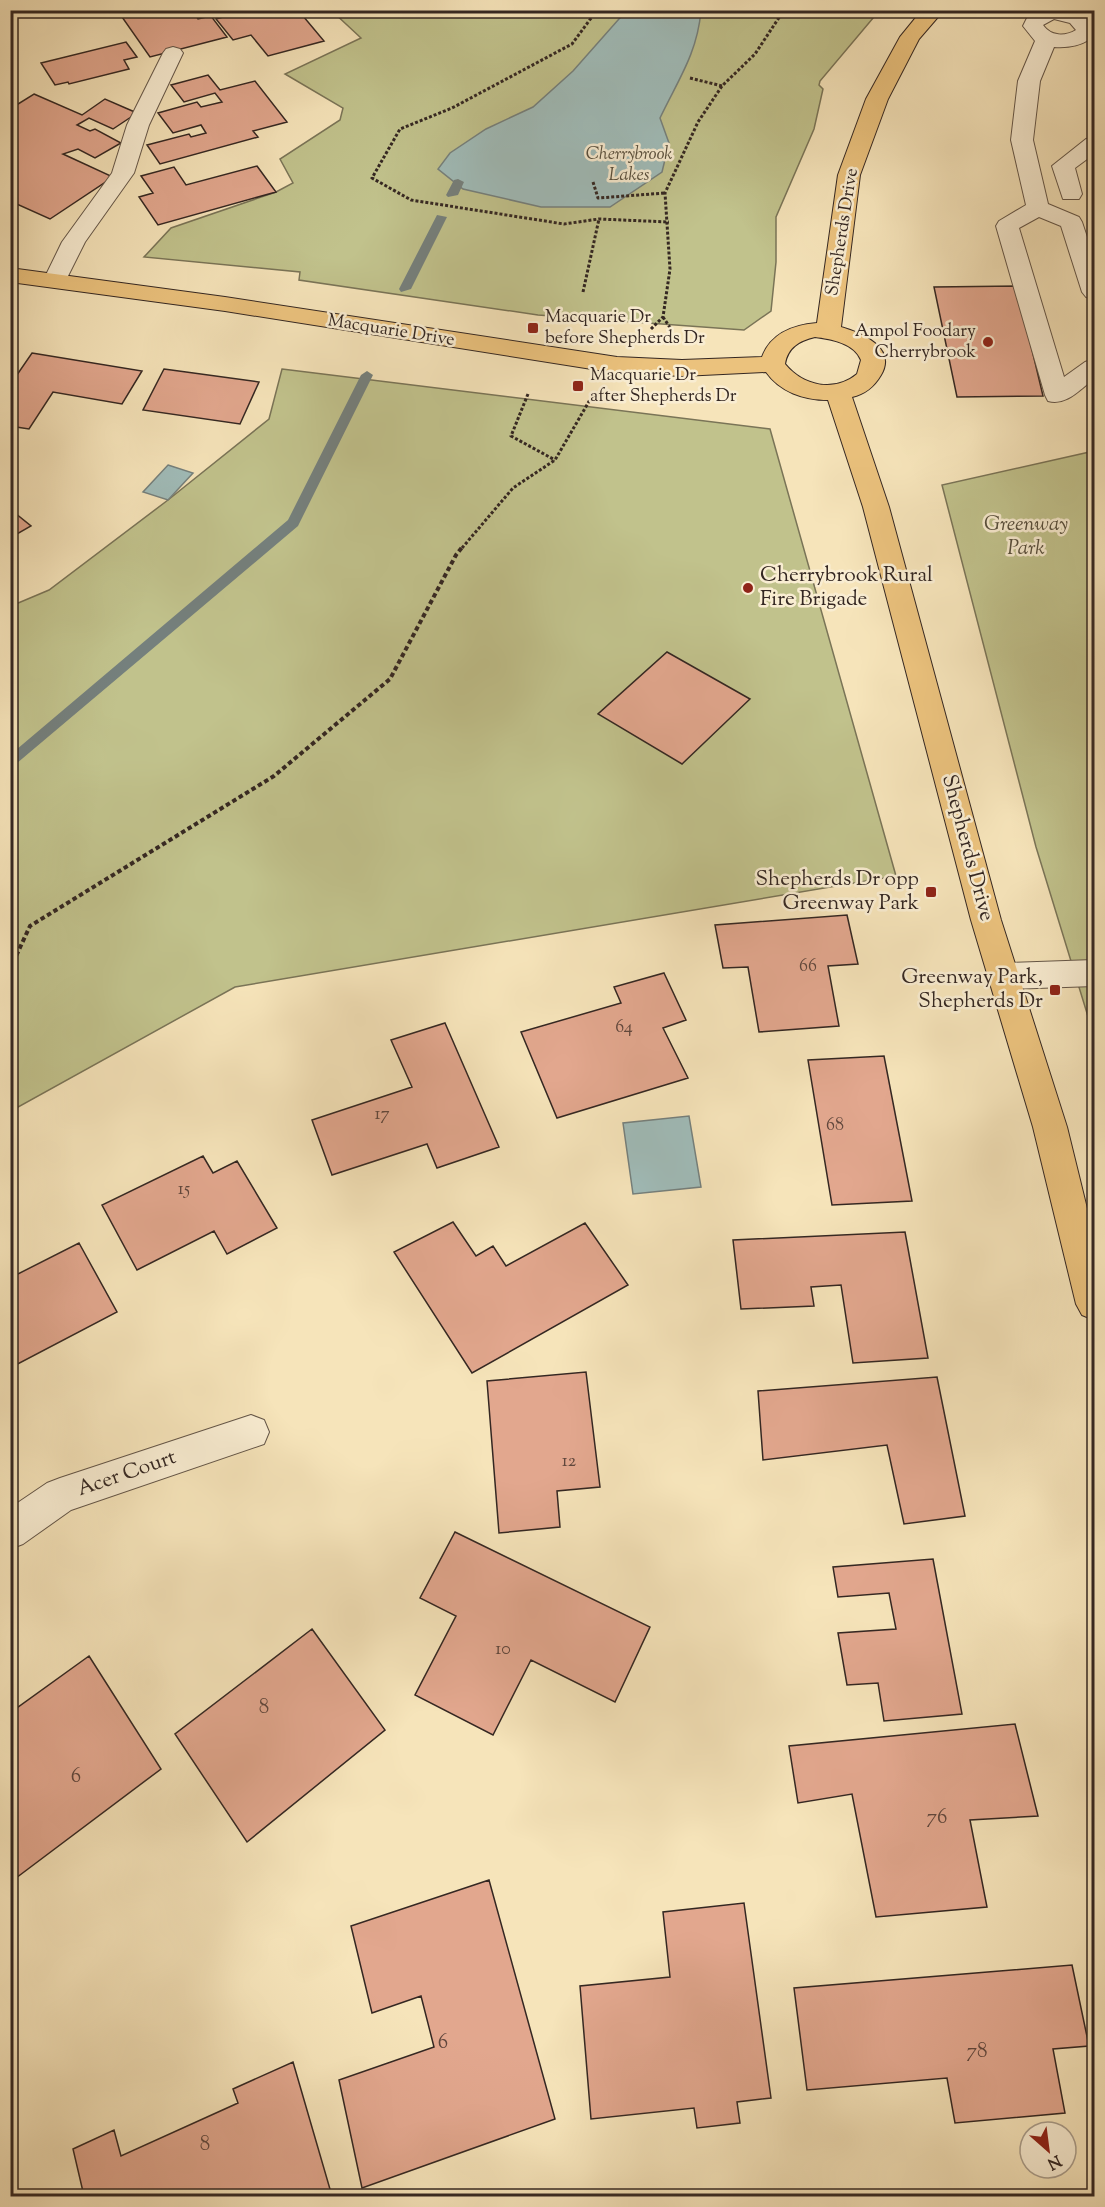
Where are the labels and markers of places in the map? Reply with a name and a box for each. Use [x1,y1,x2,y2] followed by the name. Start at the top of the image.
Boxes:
[545,305,705,352] place label: Macquarie Dr before Shepherds Dr
[855,319,976,366] place label: Ampol Foodary Cherrybrook
[526,321,540,335] marker: Macquarie Dr before Shepherds Dr
[981,335,995,349] marker: Ampol Foodary Cherrybrook
[590,363,737,410] place label: Macquarie Dr after Shepherds Dr
[571,379,585,393] marker: Macquarie Dr after Shepherds Dr
[760,561,933,615] place label: Cherrybrook Rural Fire Brigade
[741,581,755,595] marker: Cherrybrook Rural Fire Brigade
[756,865,920,919] place label: Shepherds Dr opp Greenway Park
[924,885,938,899] marker: Shepherds Dr opp Greenway Park
[901,963,1043,1017] place label: Greenway Park, Shepherds Dr
[1048,983,1062,997] marker: Greenway Park, Shepherds Dr

